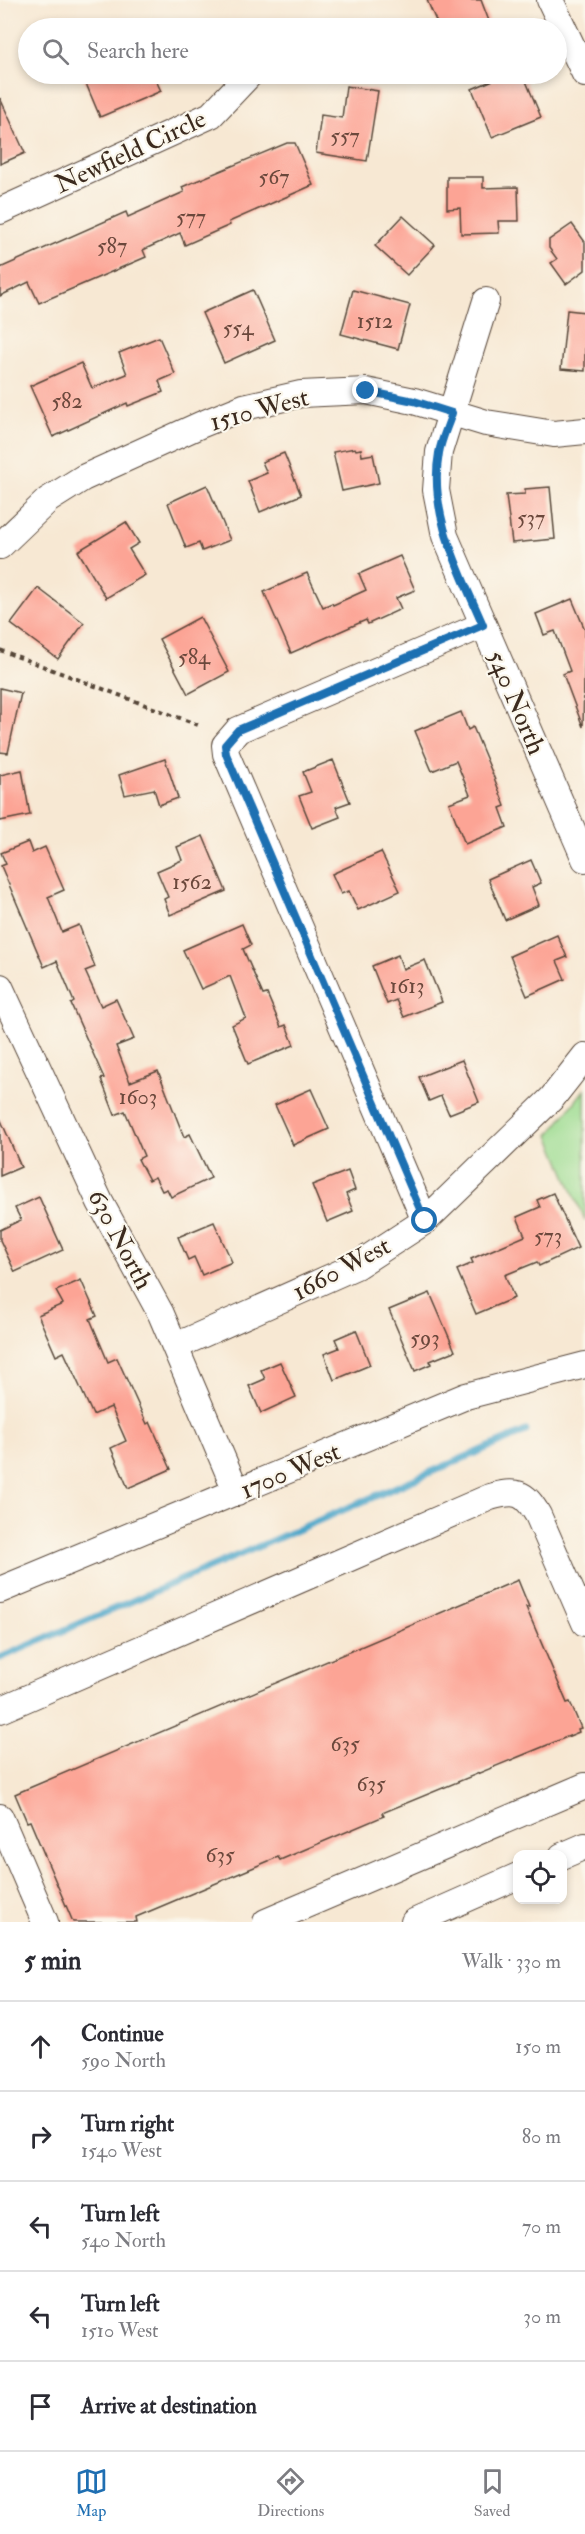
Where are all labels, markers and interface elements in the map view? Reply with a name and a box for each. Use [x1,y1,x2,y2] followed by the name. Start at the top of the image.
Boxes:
[18,18,567,84] search box
[39,35,72,68] icon: search
[87,37,189,65] text: Search here
[50,103,211,201] street label: Newfield Circle
[330,122,360,150] house number: 557
[259,163,289,191] house number: 567
[176,203,206,231] house number: 577
[97,232,127,260] house number: 587
[357,307,393,335] house number: 1512
[223,314,254,342] house number: 554
[352,377,378,403] route end
[206,381,312,438] street label: 1510 West
[51,387,83,415] house number: 582
[517,504,545,532] house number: 537
[178,643,211,671] house number: 584
[480,645,553,760] street label: 540 North
[172,868,212,896] house number: 1562
[389,972,425,1000] house number: 1613
[119,1083,157,1111] house number: 1603
[80,1184,160,1295] street label: 630 North
[411,1207,437,1233] route start
[534,1222,562,1250] house number: 573
[287,1230,396,1308] street label: 1660 West
[410,1324,440,1352] house number: 593
[236,1436,345,1506] street label: 1700 West
[330,1730,360,1758] house number: 635
[356,1770,386,1798] house number: 635
[205,1841,235,1869] house number: 635
[513,1850,567,1904] map controls
[513,1850,567,1904] button: locate
[24,1945,81,1977] text: 5 min
[462,1949,561,1974] text: Walk · 330 m
[81,2020,164,2048] text: Continue
[24,2030,57,2063] icon: ahead
[515,2034,561,2059] text: 150 m
[81,2048,166,2073] text: 590 North
[81,2110,174,2138] text: Turn right
[24,2120,57,2153] icon: right
[522,2124,561,2149] text: 80 m
[81,2138,162,2163] text: 1540 West
[81,2200,160,2228] text: Turn left
[24,2210,57,2243] icon: left
[522,2214,561,2239] text: 70 m
[81,2228,166,2253] text: 540 North
[81,2290,160,2318] text: Turn left
[24,2300,57,2333] icon: left
[523,2304,561,2329] text: 30 m
[81,2318,159,2343] text: 1510 West
[24,2390,57,2423] icon: arrive
[81,2392,257,2420] text: Arrive at destination
[75,2465,108,2521] tab: Map
[257,2465,324,2521] tab: Directions
[474,2465,510,2521] tab: Saved

